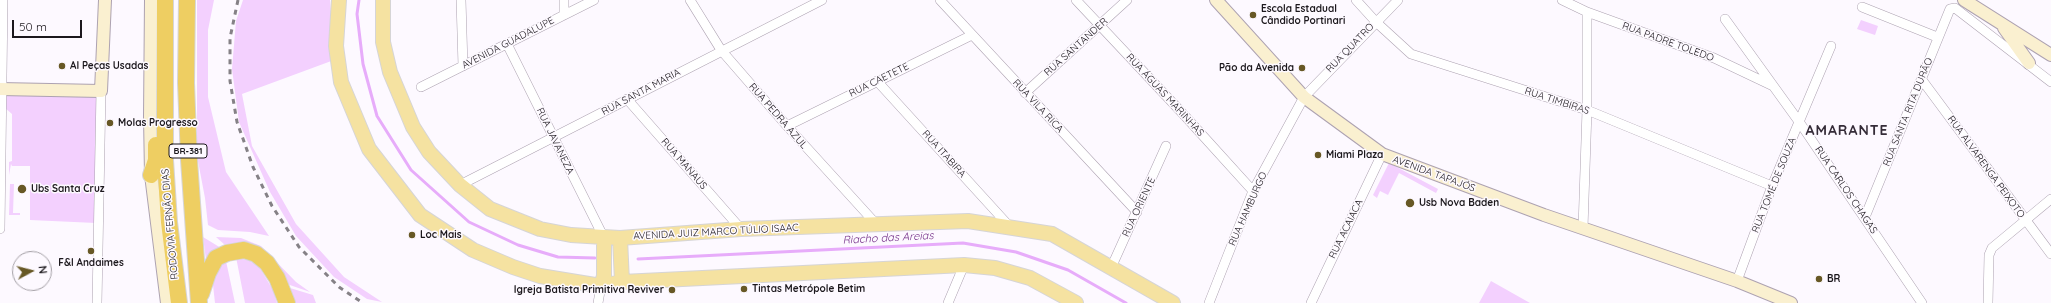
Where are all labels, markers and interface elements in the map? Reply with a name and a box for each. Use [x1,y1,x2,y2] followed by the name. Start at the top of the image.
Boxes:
[1261,3,1345,26] place label: Escola Estadual Cândido Portinari
[1248,10,1258,20] marker: Escola Estadual Cândido Portinari
[14,12,84,38] scale bar
[460,15,556,71] street label: AVENIDA GUADALUPE
[1042,15,1110,79] street label: RUA SANTANDER
[19,19,47,34] text: 50 m
[1621,20,1715,64] street label: RUA PADRE TOLEDO
[1323,21,1377,75] street label: RUA QUATRO
[1124,51,1206,139] street label: RUA ÁGUAS MARINHAS
[1881,56,1935,168] street label: RUA SANTA RITA DURÃO
[70,60,148,72] place label: Al Peças Usadas
[847,60,911,100] street label: RUA CAETETE
[57,61,67,71] marker: Al Peças Usadas
[1219,62,1294,74] place label: Pão da Avenida
[1297,63,1307,73] marker: Pão da Avenida
[600,66,682,118] street label: RUA SANTA MARIA
[1010,77,1066,135] street label: RUA VILA RICA
[746,81,810,151] street label: RUA PEDRA AZUL
[1523,85,1591,117] street label: RUA TIMBIRAS
[534,106,576,176] street label: RUA JAVANEZA
[1945,113,2027,221] street label: RUA ALVARENGA PEIXOTO
[118,117,198,129] place label: Molas Progresso
[105,118,115,128] marker: Molas Progresso
[1806,123,1888,139] district label: AMARANTE
[920,128,968,180] street label: RUA ITABIRA
[1749,135,1799,235] street label: RUA TOMÉ DE SOUZA
[659,136,709,192] street label: RUA MANAUS
[169,144,207,158] road number: BR-381
[1812,144,1880,236] street label: RUA CARLOS CHAGAS
[1326,149,1383,161] place label: Miami Plaza
[1313,150,1323,160] marker: Miami Plaza
[1391,153,1477,195] street label: AVENIDA TAPAJÓS
[159,168,181,280] street label: RODOVIA FERNÃO DIAS
[1226,170,1270,248] street label: RUA HAMBURGO
[1120,175,1158,239] street label: RUA ORIENTE
[16,183,28,195] marker: Ubs Santa Cruz
[31,183,105,195] place label: Ubs Santa Cruz
[1404,197,1416,209] marker: Usb Nova Baden
[1419,197,1499,209] place label: Usb Nova Baden
[1327,198,1365,260] street label: RUA ACAIACA
[633,222,799,242] street label: AVENIDA JUIZ MARCO TÚLIO ISAAC
[420,229,462,241] place label: Loc Mais
[842,229,934,247] water label: Riacho das Areias
[407,230,417,240] marker: Loc Mais
[86,246,96,256] marker: F&l Andaimes
[12,251,52,291] north arrow
[58,257,124,269] place label: F&l Andaimes
[35,265,50,275] text: N
[1827,273,1840,285] place label: BR
[1814,274,1824,284] marker: BR
[752,283,865,295] place label: Tintas Metrópole Betim
[514,284,664,296] place label: Igreja Batista Primitiva Reviver
[739,284,749,294] marker: Tintas Metrópole Betim
[667,285,677,295] marker: Igreja Batista Primitiva Reviver

